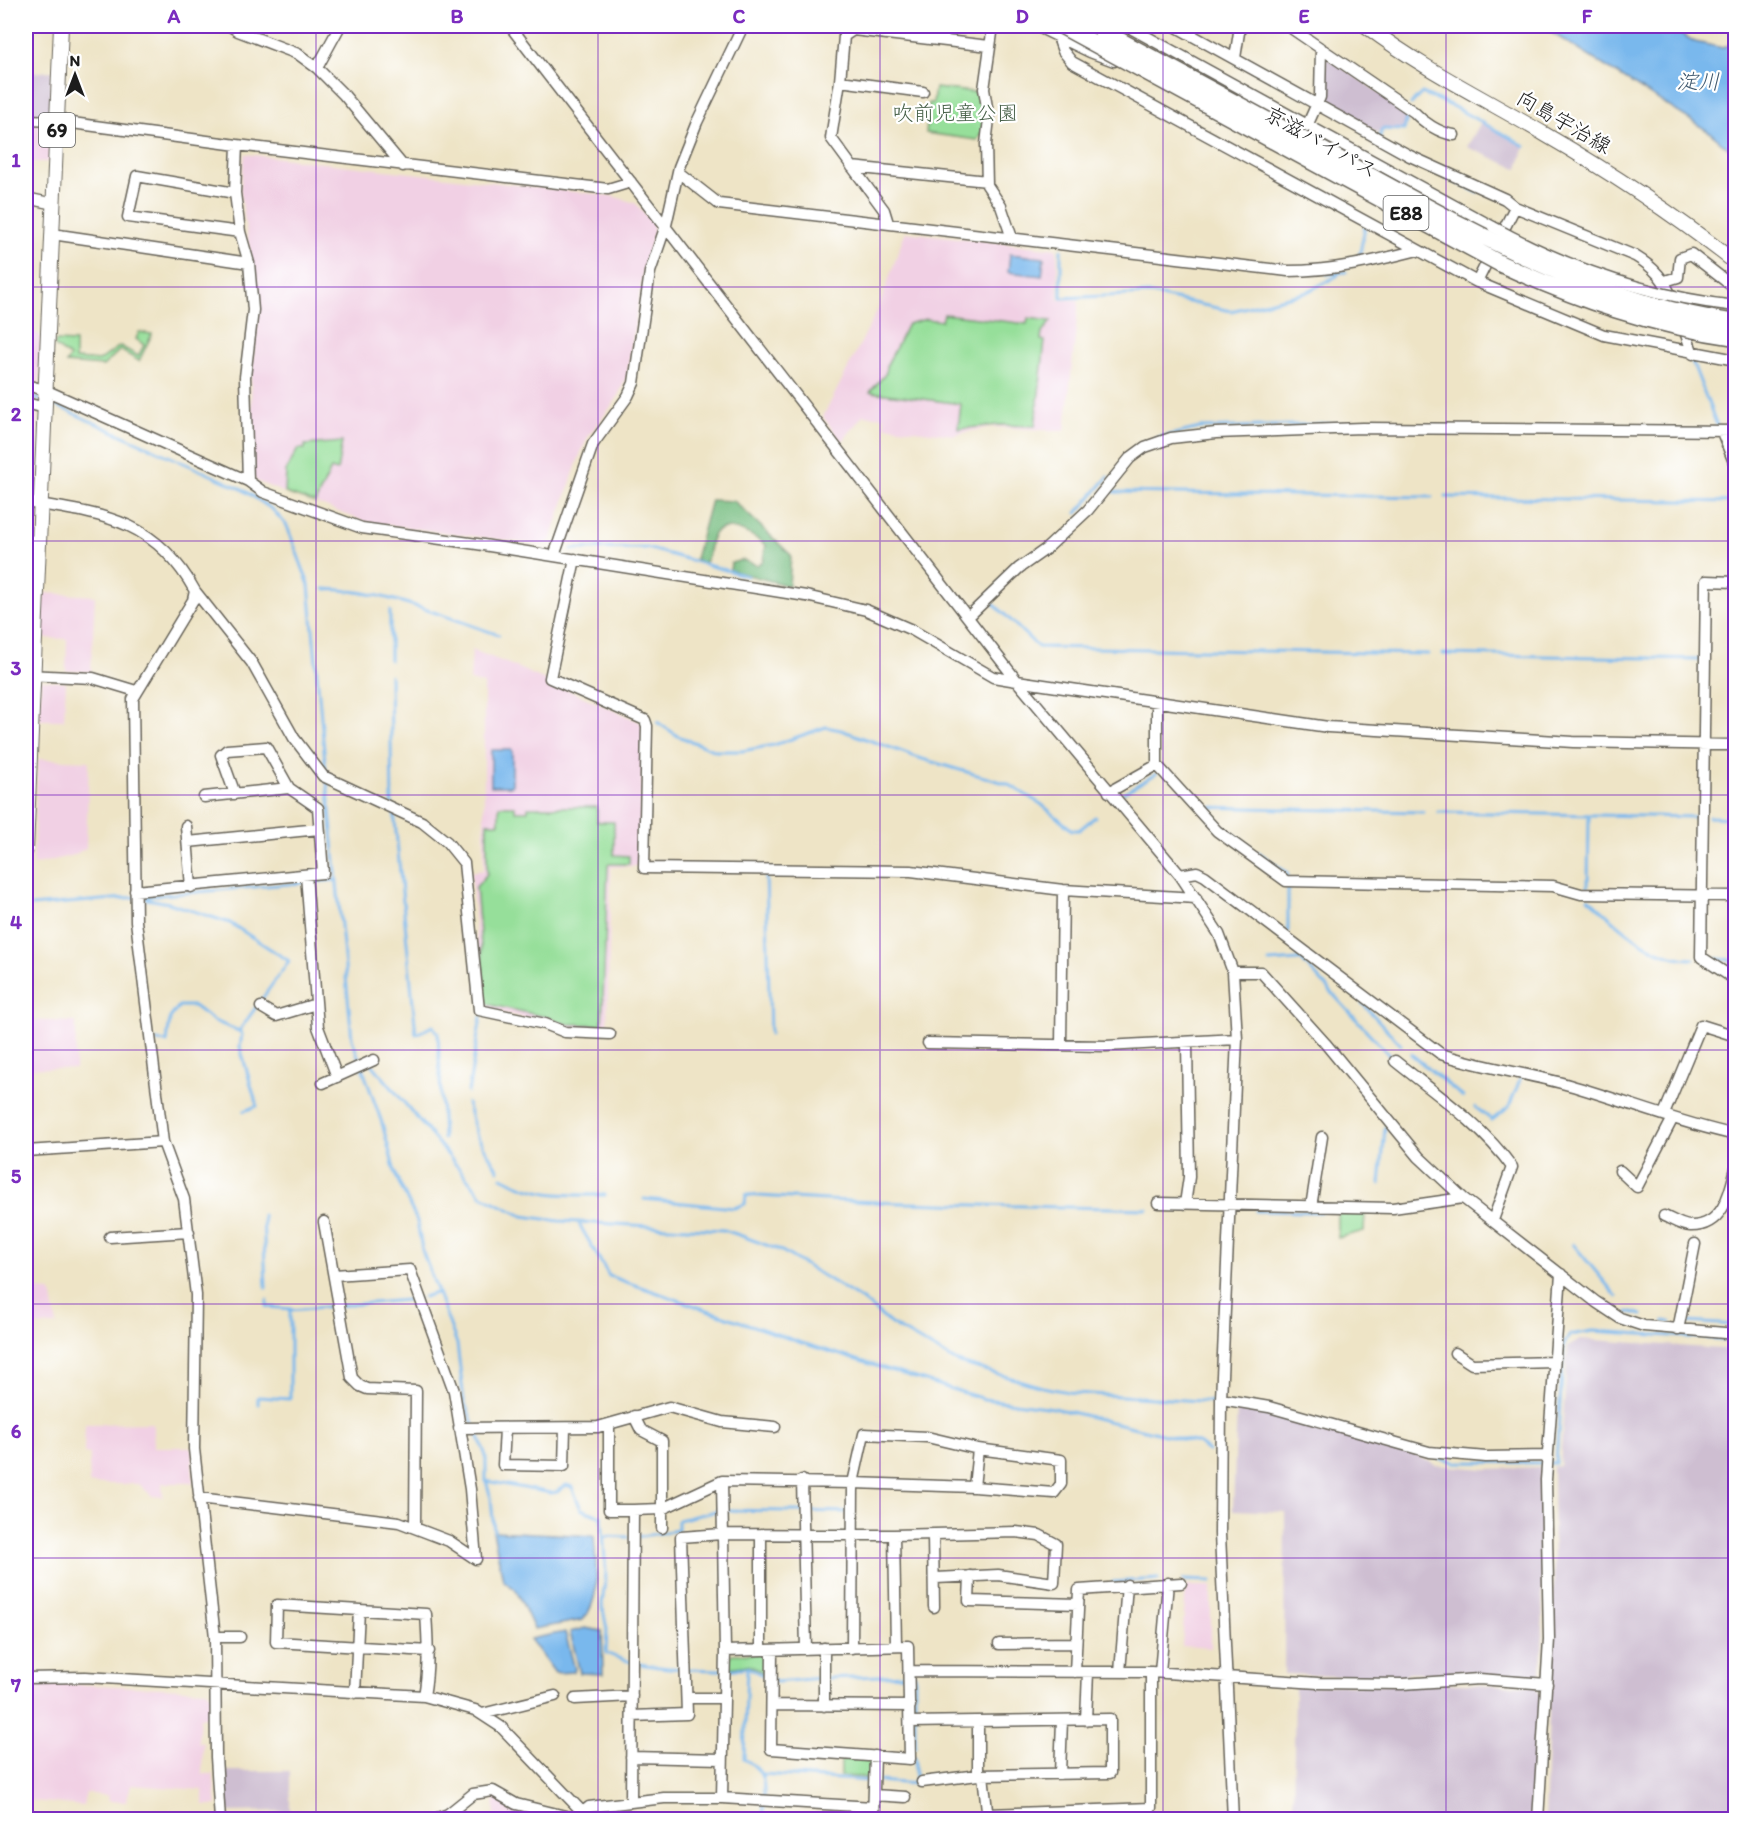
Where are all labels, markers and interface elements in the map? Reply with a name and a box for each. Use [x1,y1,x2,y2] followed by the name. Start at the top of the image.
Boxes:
[167,4,181,28] text: A
[451,4,464,28] text: B
[733,4,746,28] text: C
[1015,4,1029,28] text: D
[1298,4,1310,28] text: E
[1582,4,1593,28] text: F
[45,45,105,105] north arrow
[70,51,80,70] text: N
[1676,68,1720,95] water label: 淀川
[1513,84,1616,159] street label: 向島宇治線
[892,100,1018,125] park label: 吹前児童公園
[1260,100,1382,183] street label: 京滋バイパス
[39,113,75,147] road number: 69
[11,148,21,172] text: 1
[1384,196,1428,230] road number: E88
[11,402,22,426] text: 2
[11,656,22,680] text: 3
[10,910,22,934] text: 4
[11,1164,22,1188] text: 5
[11,1419,22,1443] text: 6
[10,1673,21,1697] text: 7

